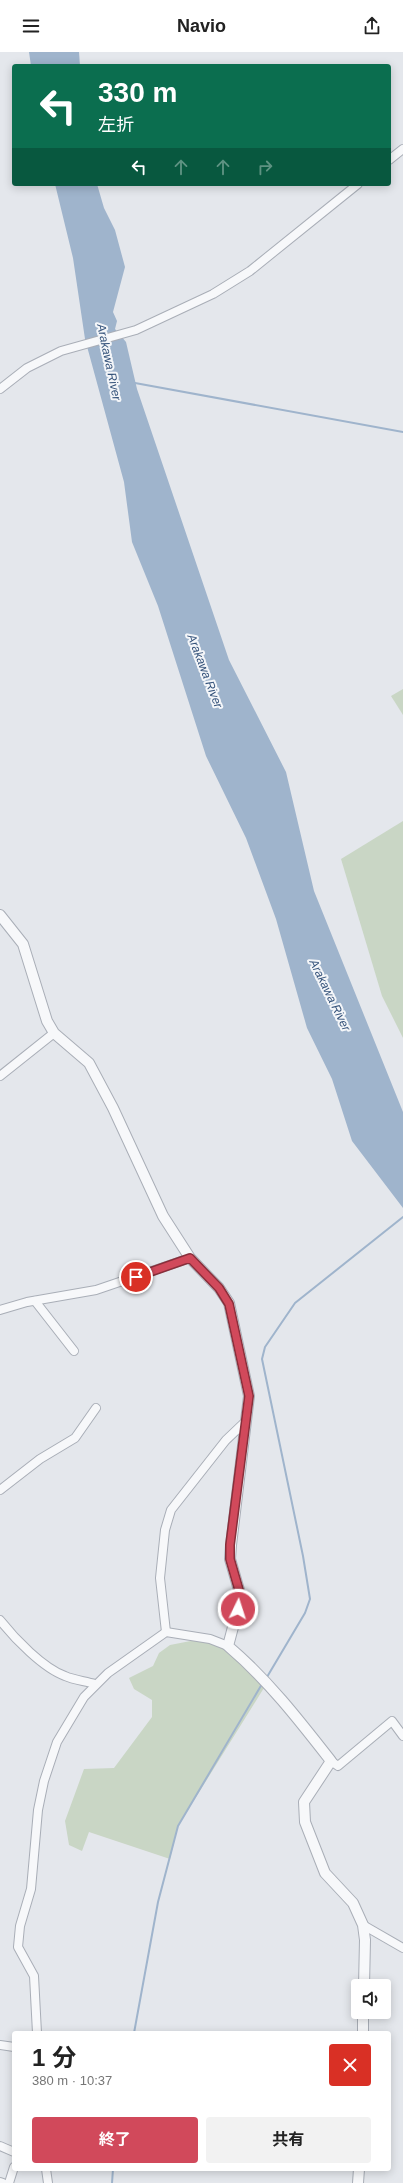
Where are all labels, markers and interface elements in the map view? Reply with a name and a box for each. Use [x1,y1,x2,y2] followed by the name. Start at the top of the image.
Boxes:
[20,15,42,37] icon: menu
[361,15,383,37] icon: share
[177,16,226,36] text: Navio
[98,77,177,108] text: 330 m
[32,80,84,132] icon: left
[98,115,134,135] text: 左折
[128,156,150,178] icon: left
[170,156,192,178] icon: ahead
[212,156,234,178] icon: ahead
[254,156,276,178] icon: right
[94,321,124,403] water label: Arakawa River
[184,631,226,711] water label: Arakawa River
[306,956,354,1034] water label: Arakawa River
[119,1260,153,1294] pin
[125,1266,147,1288] icon: arrive
[217,1588,259,1630] position arrow
[351,1979,391,2019] map controls
[351,1979,391,2019] button: sound
[32,2044,76,2071] text: 1 分
[329,2044,371,2086] button: close
[32,2073,112,2088] text: 380 m · 10:37
[32,2117,198,2163] button: 終了
[206,2117,371,2163] button: 共有

